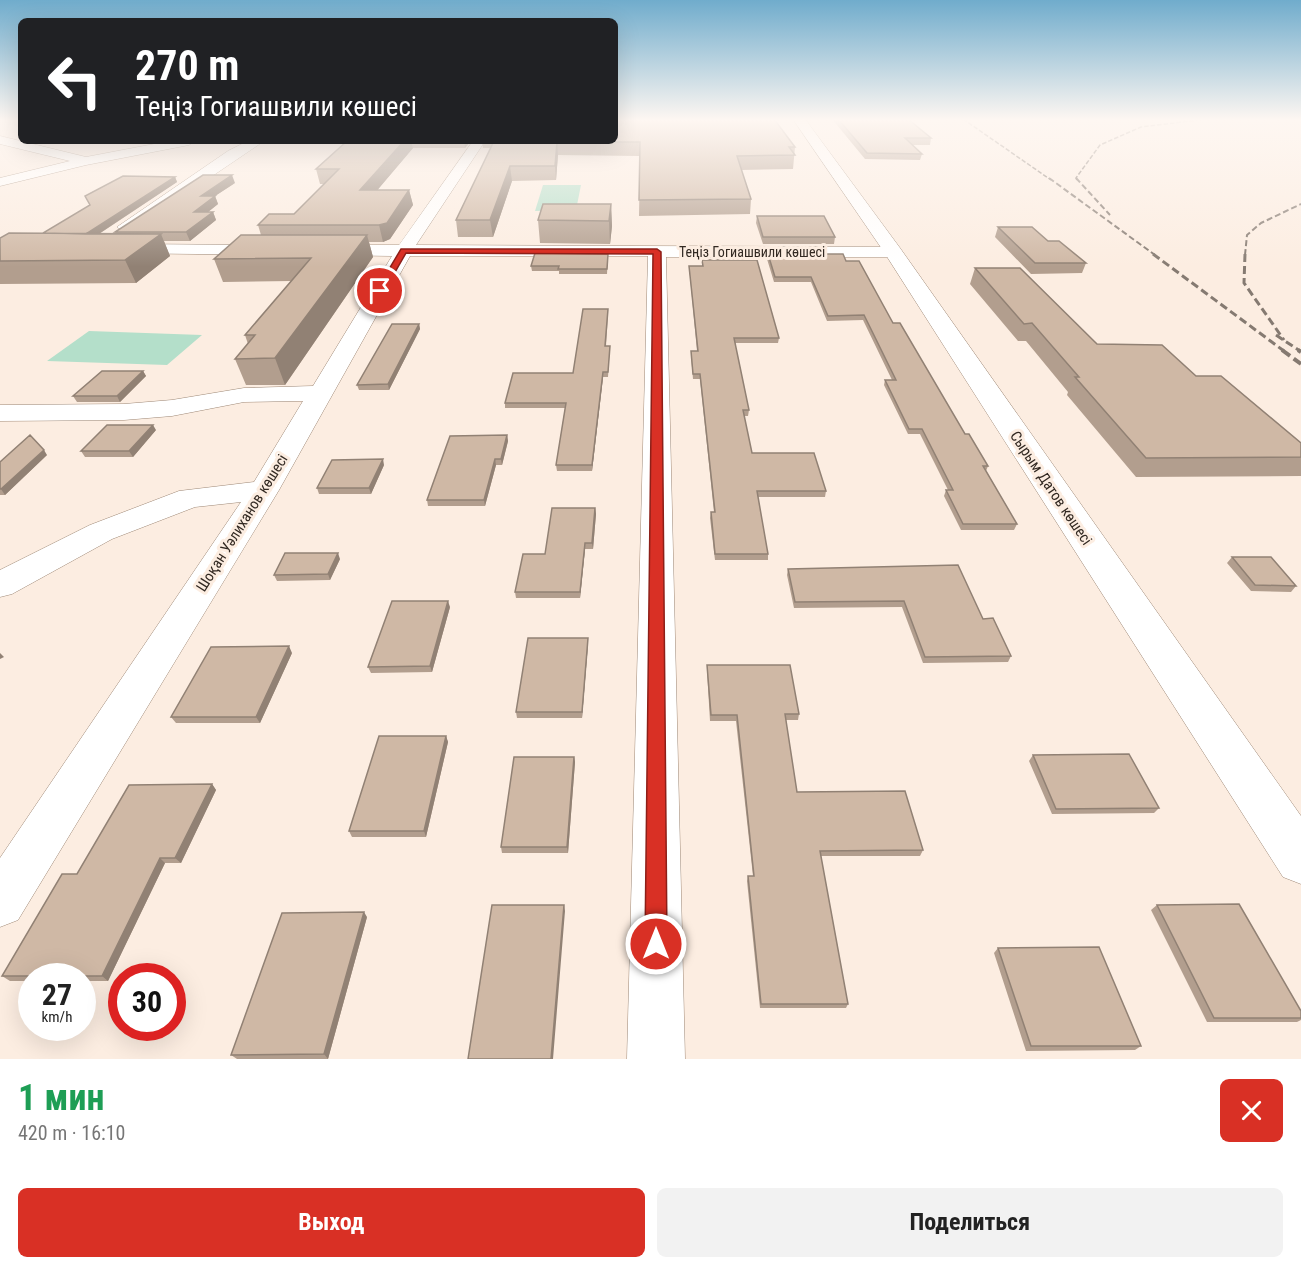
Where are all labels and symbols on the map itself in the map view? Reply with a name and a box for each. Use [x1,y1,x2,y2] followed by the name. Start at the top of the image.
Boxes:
[679,244,825,260] street label: Теңіз Гогиашвили көшесі
[354,265,405,316] pin
[1006,428,1096,548] street label: Сырым Датов көшесі
[192,451,292,595] street label: Шоқан Уәлиханов көшесі
[624,912,688,976] position arrow
[108,963,186,1041] speed limit sign: 30

